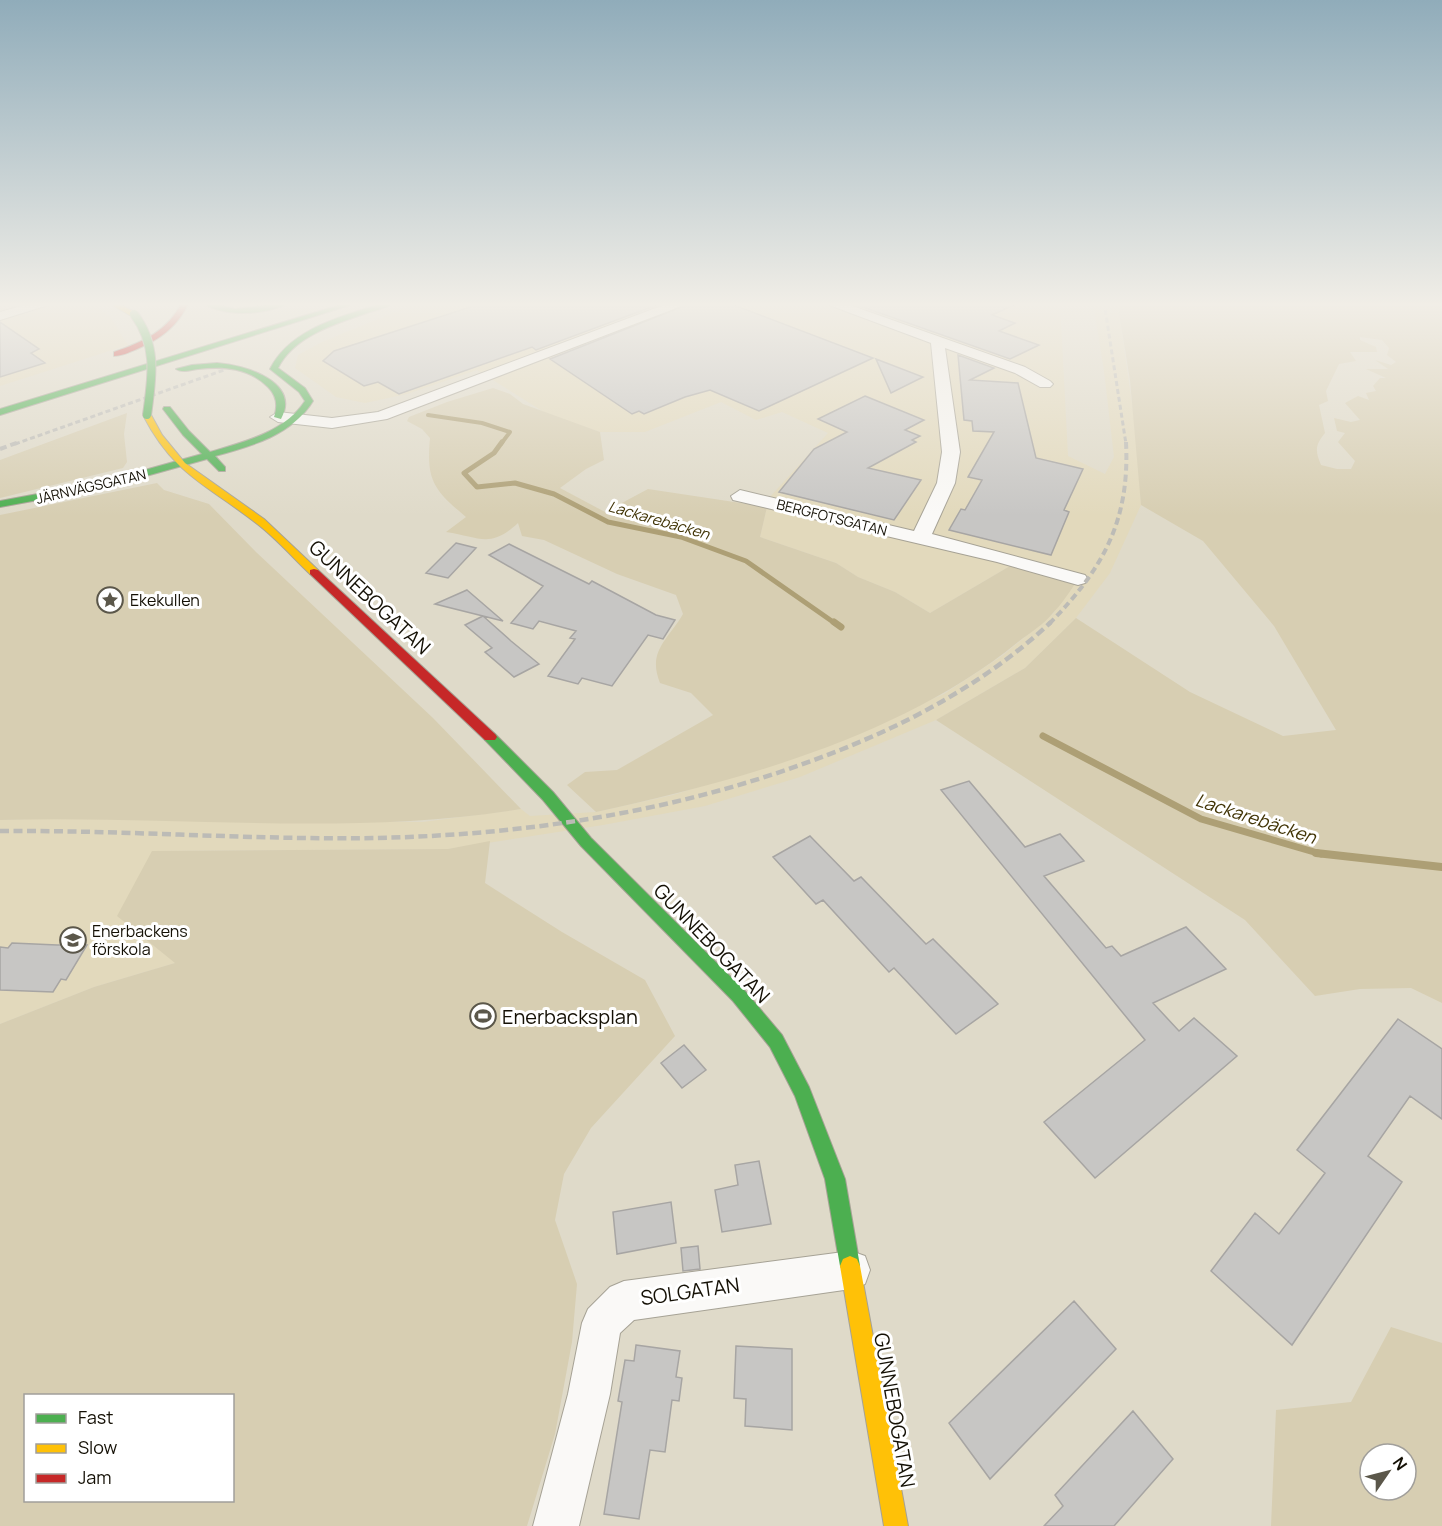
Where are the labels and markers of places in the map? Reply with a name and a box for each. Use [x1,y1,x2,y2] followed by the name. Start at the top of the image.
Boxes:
[95,585,125,615] place icon: Ekekullen
[130,589,200,611] place label: Ekekullen
[92,920,188,960] place label: Enerbackens förskola
[58,925,88,955] school or university icon: Enerbackens förskola
[468,1001,498,1031] sports icon: Enerbacksplan
[502,1003,638,1030] place label: Enerbacksplan

